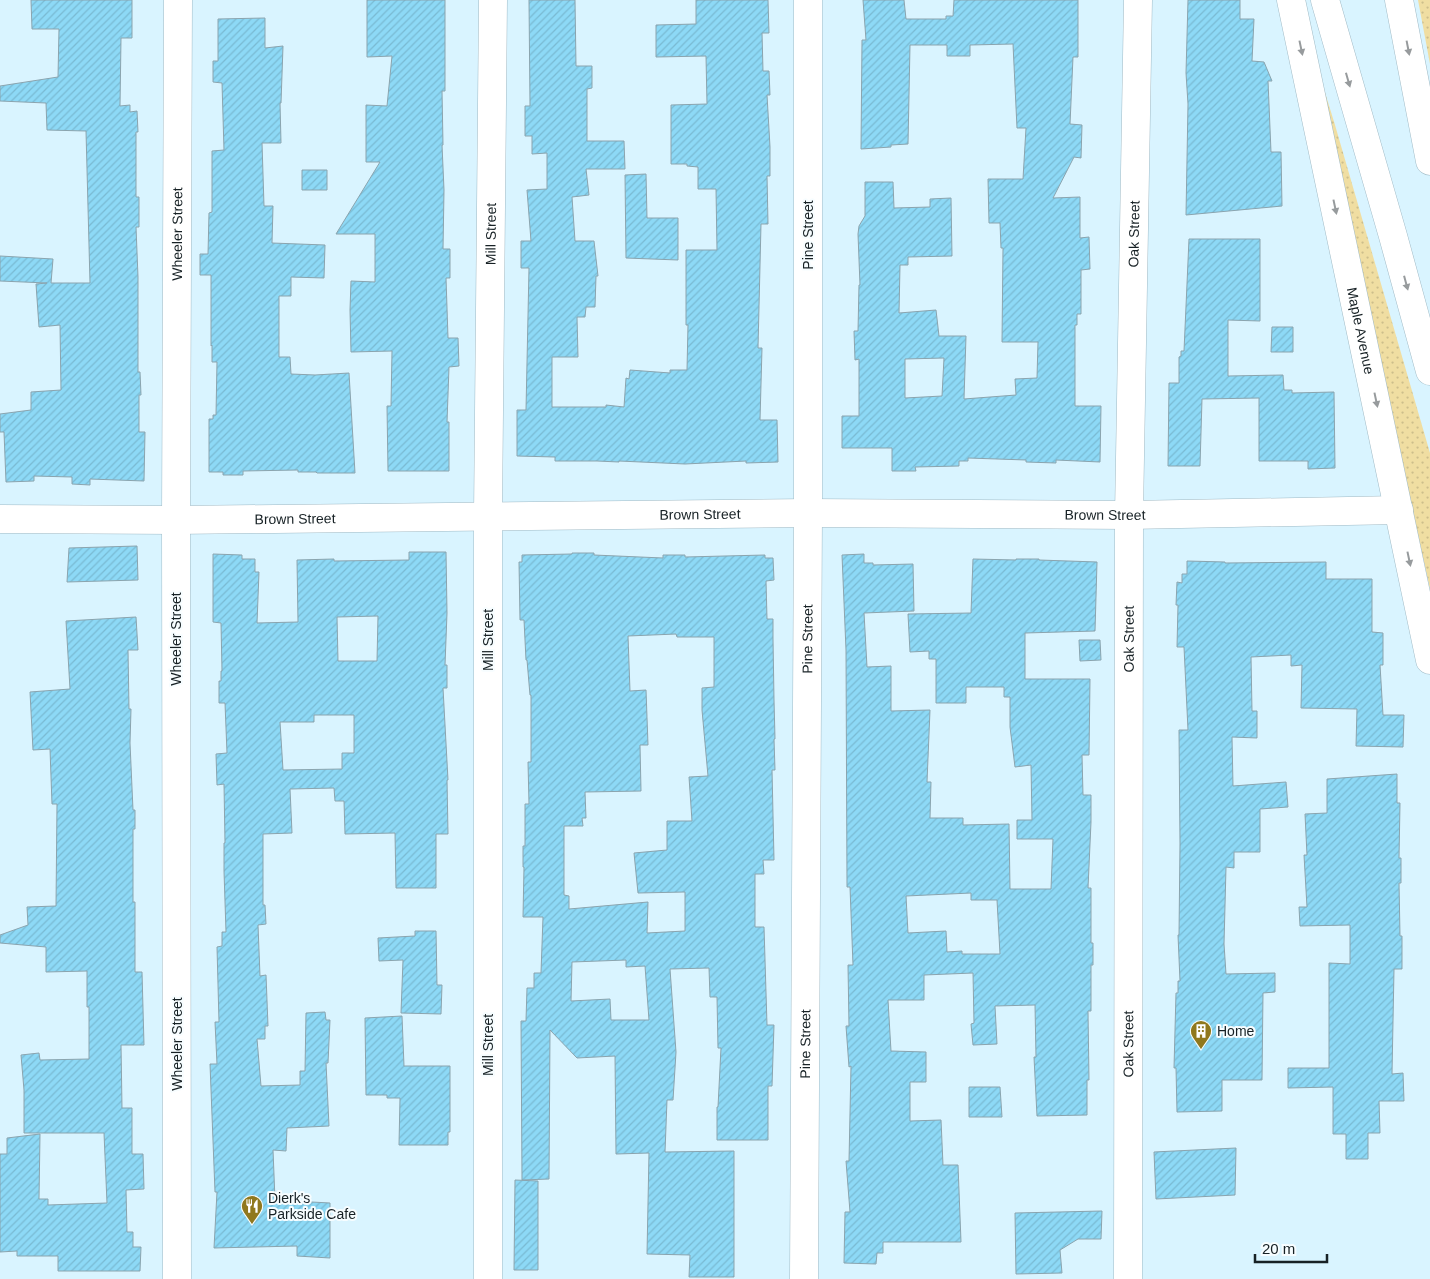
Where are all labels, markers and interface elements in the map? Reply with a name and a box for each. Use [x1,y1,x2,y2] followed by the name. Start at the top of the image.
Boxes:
[1298,40,1306,56] one-way arrow
[1404,40,1412,55] one-way arrow
[1345,73,1353,88] one-way arrow
[169,187,185,281] street label: Wheeler Street
[1331,199,1339,214] one-way arrow
[800,200,816,270] street label: Pine Street
[1125,200,1142,268] street label: Oak Street
[482,203,499,265] street label: Mill Street
[1402,276,1410,291] one-way arrow
[1344,286,1378,376] street label: Maple Avenue
[1372,392,1380,408] one-way arrow
[659,506,741,523] street label: Brown Street
[1064,507,1146,523] street label: Brown Street
[254,510,336,527] street label: Brown Street
[1405,551,1413,567] one-way arrow
[168,592,184,686] street label: Wheeler Street
[799,604,816,674] street label: Pine Street
[1121,605,1137,672] street label: Oak Street
[480,609,496,671] street label: Mill Street
[169,997,185,1091] street label: Wheeler Street
[797,1009,813,1079] street label: Pine Street
[1120,1010,1136,1077] street label: Oak Street
[480,1014,496,1076] street label: Mill Street
[1189,1019,1213,1050] building icon: Home
[1217,1023,1255,1039] place label: Home
[268,1190,356,1222] place label: Dierk's Parkside Cafe
[240,1194,264,1225] restaurant icon: Dierk's Parkside Cafe
[1255,1232,1328,1264] scale bar
[1262,1240,1295,1257] text: 20 m

